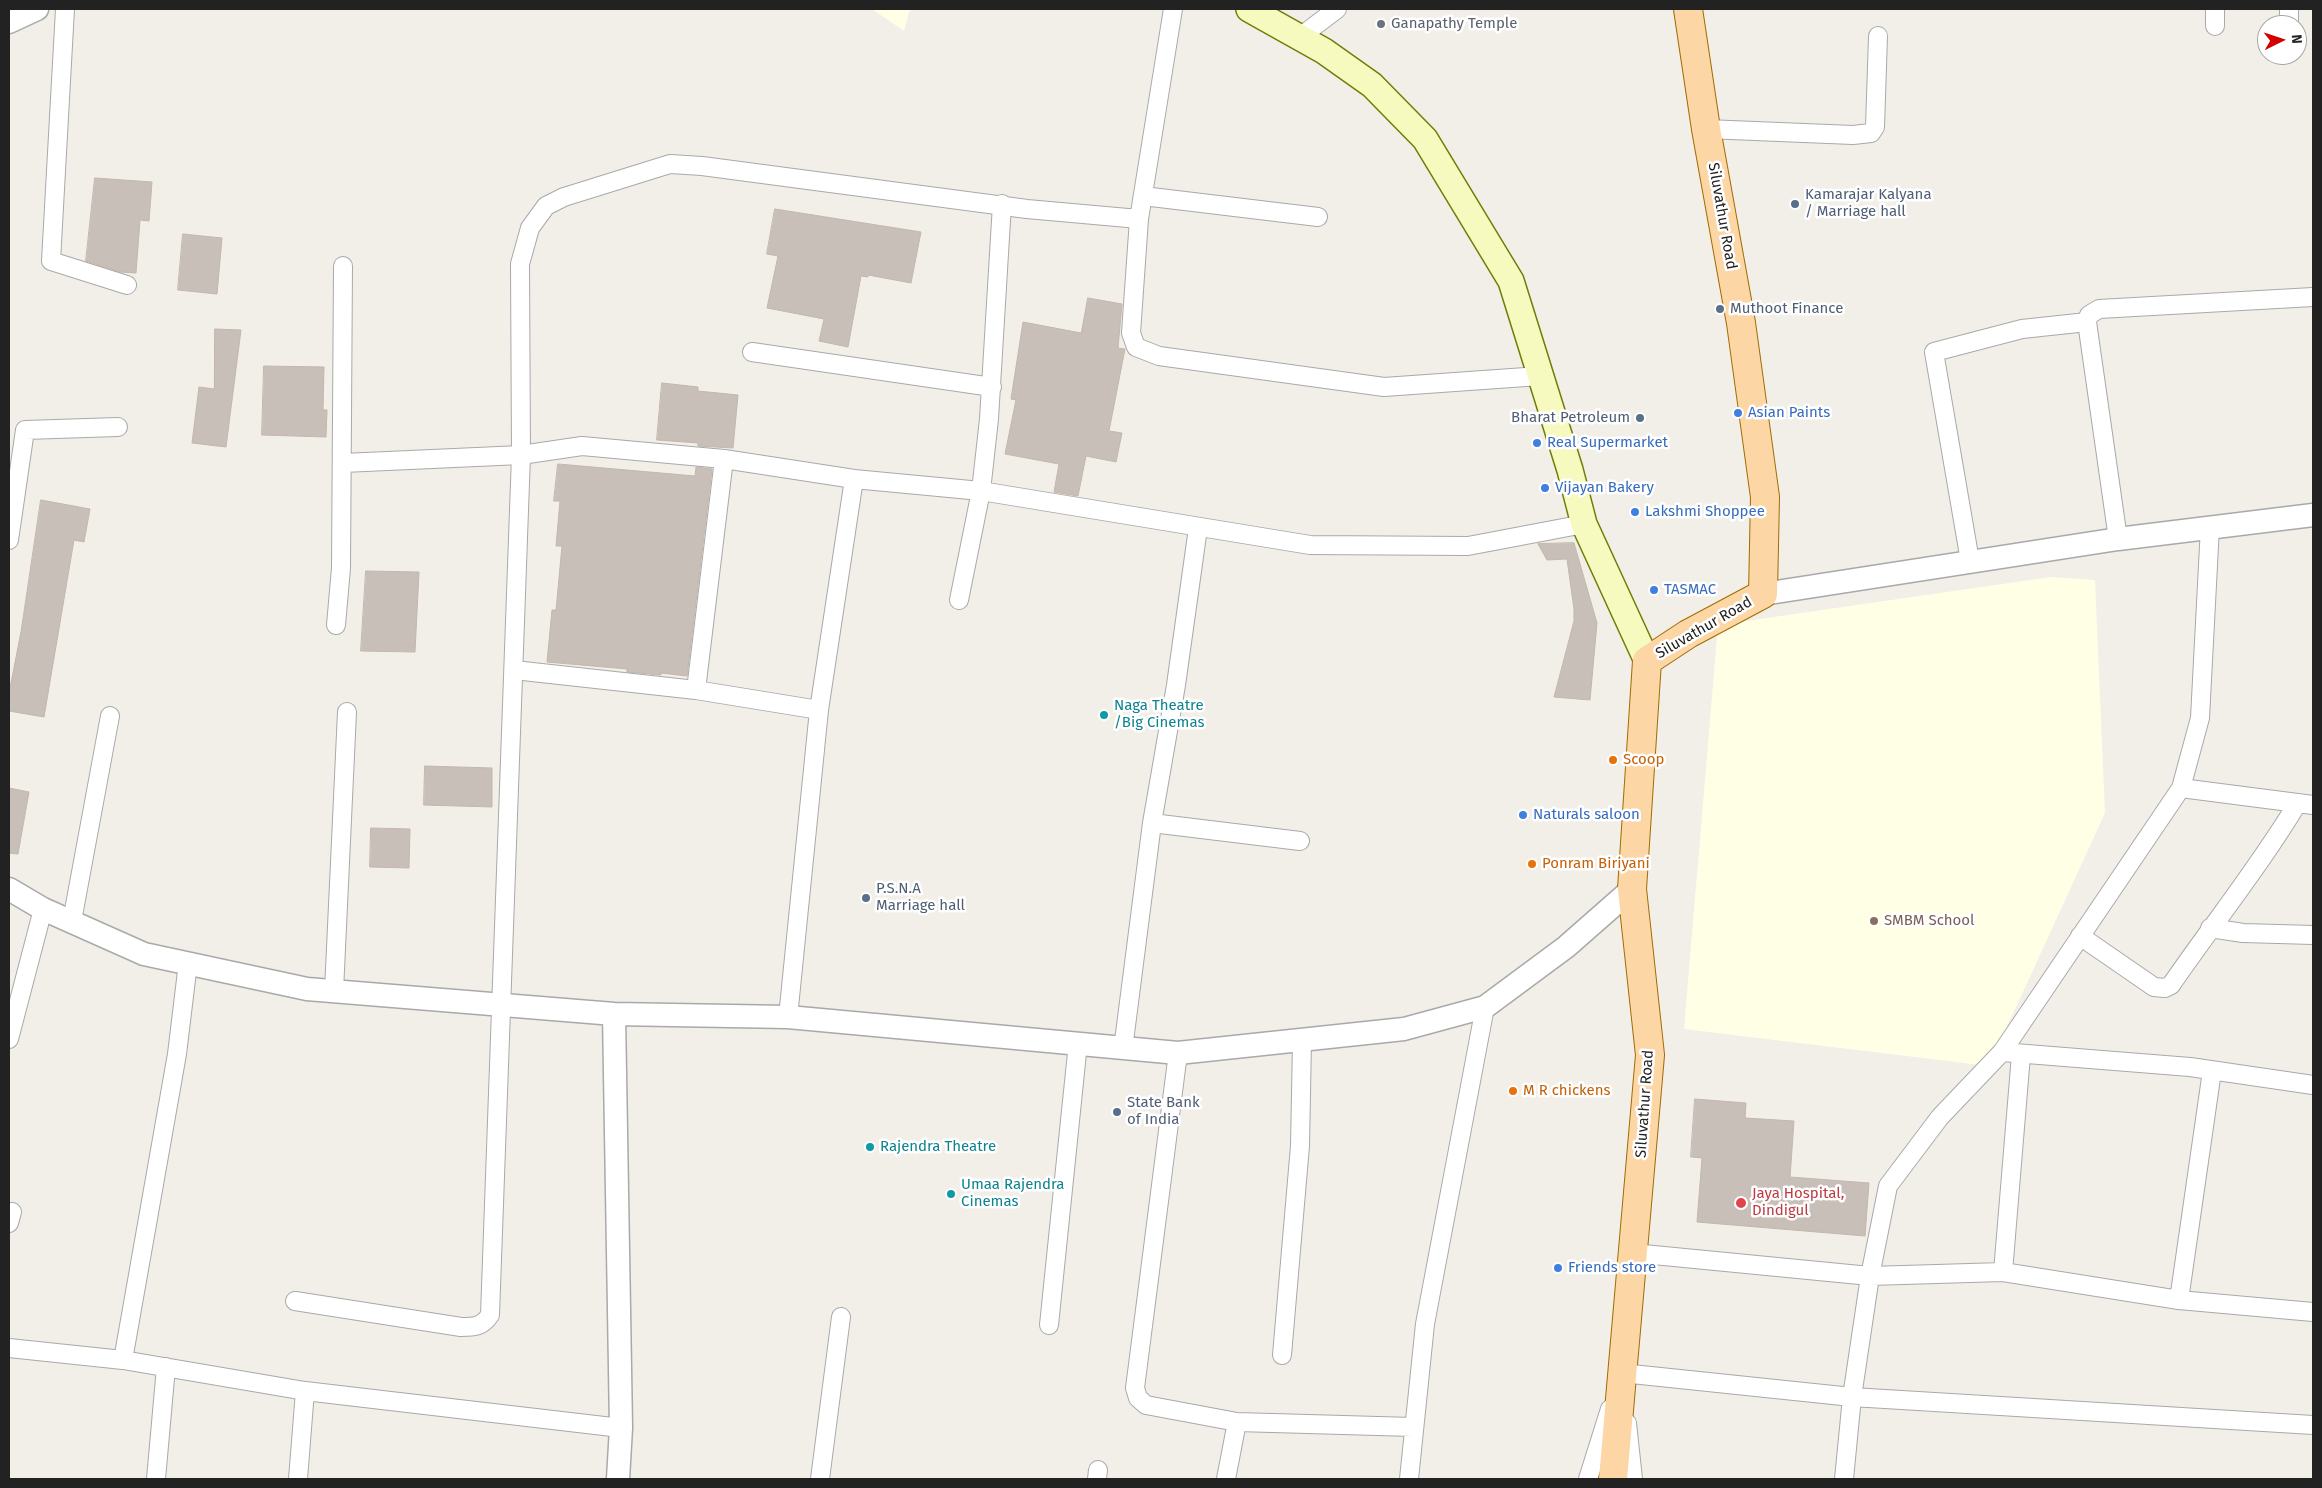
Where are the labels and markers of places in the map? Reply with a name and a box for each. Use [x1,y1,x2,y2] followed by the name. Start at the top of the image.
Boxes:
[1391,15,1517,33] place label: Ganapathy Temple
[1375,18,1387,30] marker: Ganapathy Temple
[1805,186,1932,221] place label: Kamarajar Kalyana / Marriage hall
[1789,198,1801,210] marker: Kamarajar Kalyana / Marriage hall
[1730,300,1843,318] place label: Muthoot Finance
[1714,303,1726,315] marker: Muthoot Finance
[1748,404,1830,422] place label: Asian Paints
[1732,407,1744,419] marker: Asian Paints
[1511,409,1630,427] place label: Bharat Petroleum
[1634,412,1646,424] marker: Bharat Petroleum
[1547,434,1668,452] place label: Real Supermarket
[1531,437,1543,449] marker: Real Supermarket
[1555,479,1654,497] place label: Vijayan Bakery
[1539,482,1551,494] marker: Vijayan Bakery
[1645,503,1765,521] place label: Lakshmi Shoppee
[1629,506,1641,518] marker: Lakshmi Shoppee
[1664,581,1716,599] place label: TASMAC
[1648,584,1660,596] marker: TASMAC
[1114,697,1204,732] place label: Naga Theatre /Big Cinemas
[1098,709,1110,721] marker: Naga Theatre /Big Cinemas
[1623,751,1664,769] place label: Scoop
[1607,754,1619,766] marker: Scoop
[1533,806,1640,824] place label: Naturals saloon
[1517,809,1529,821] marker: Naturals saloon
[1542,855,1650,873] place label: Ponram Biriyani
[1526,858,1538,870] marker: Ponram Biriyani
[876,880,965,915] place label: P.S.N.A Marriage hall
[860,892,872,904] marker: P.S.N.A Marriage hall
[1884,912,1975,930] place label: SMBM School
[1868,915,1880,927] marker: SMBM School
[1523,1082,1611,1100] place label: M R chickens
[1507,1085,1519,1097] marker: M R chickens
[1127,1094,1200,1129] place label: State Bank of India
[1111,1106,1123,1118] marker: State Bank of India
[880,1138,996,1156] place label: Rajendra Theatre
[864,1141,876,1153] marker: Rajendra Theatre
[961,1176,1064,1211] place label: Umaa Rajendra Cinemas
[1752,1185,1844,1220] place label: Jaya Hospital, Dindigul
[945,1188,957,1200] marker: Umaa Rajendra Cinemas
[1734,1196,1748,1210] marker: Jaya Hospital, Dindigul
[1568,1259,1656,1277] place label: Friends store
[1552,1262,1564,1274] marker: Friends store

